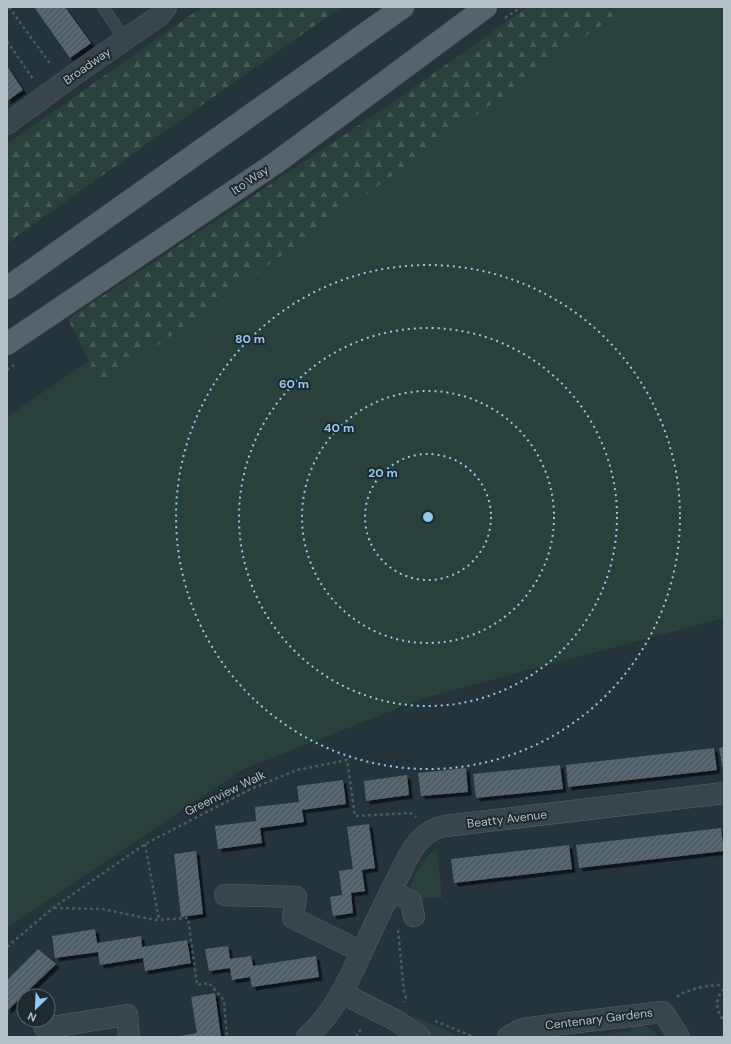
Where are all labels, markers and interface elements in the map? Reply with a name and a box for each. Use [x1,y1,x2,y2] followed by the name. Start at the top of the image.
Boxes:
[60,44,114,88] street label: Broadway
[228,162,272,198] street label: Ito Way
[235,331,265,347] text: 80 m
[279,376,309,392] text: 60 m
[324,420,354,436] text: 40 m
[368,465,398,481] text: 20 m
[421,510,435,524] centre of rings
[182,766,268,820] street label: Greenview Walk
[466,806,548,832] street label: Beatty Avenue
[16,988,56,1028] north arrow
[544,1004,654,1034] street label: Centenary Gardens
[25,1009,38,1025] text: N

